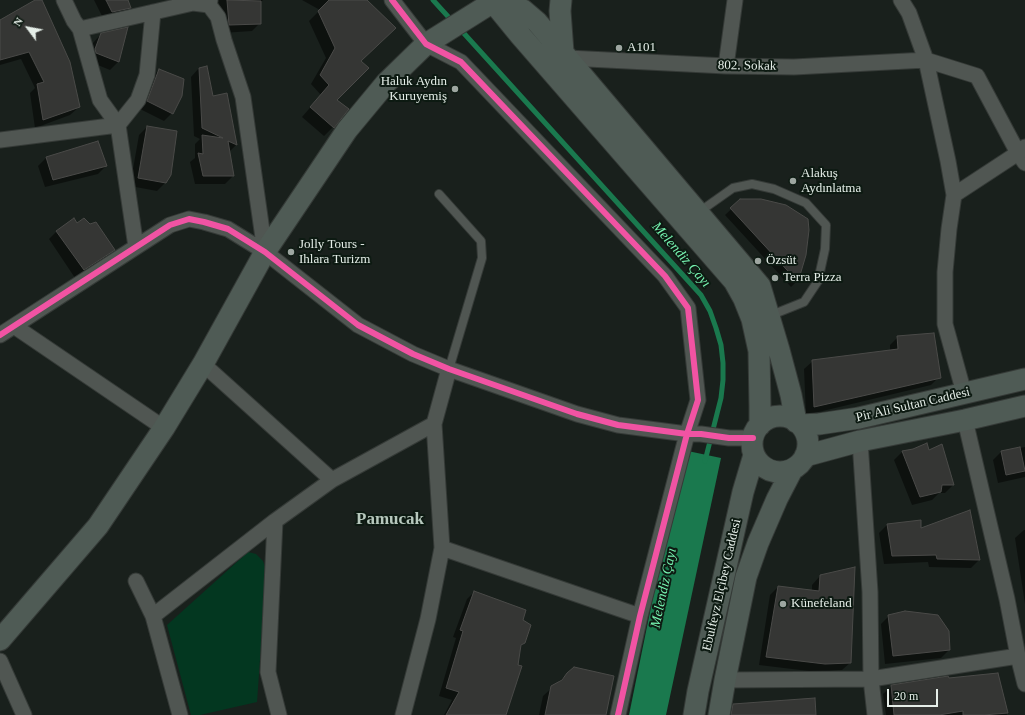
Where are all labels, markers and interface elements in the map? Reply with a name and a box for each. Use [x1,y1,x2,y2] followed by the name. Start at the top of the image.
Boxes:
[8,8,48,48] north arrow
[11,15,25,28] text: N
[627,40,656,56] place label: A101
[614,43,624,53] marker: A101
[718,58,776,74] street label: 802. Sokak
[381,74,447,105] place label: Haluk Aydın Kuruyemiş
[450,84,460,94] marker: Haluk Aydın Kuruyemiş
[801,166,861,197] place label: Alakuş Aydınlatma
[788,176,798,186] marker: Alakuş Aydınlatma
[648,219,714,291] water label: Melendiz Çayı
[299,237,370,268] place label: Jolly Tours - Ihlara Turizm
[286,247,296,257] marker: Jolly Tours - Ihlara Turizm
[766,253,796,269] place label: Özsüt
[753,256,763,266] marker: Özsüt
[783,270,842,286] place label: Terra Pizza
[770,273,780,283] marker: Terra Pizza
[854,384,972,426] street label: Pir Ali Sultan Caddesi
[356,510,424,530] district label: Pamucak
[699,517,745,653] street label: Ebulfeyz Elçibey Caddesi
[647,547,681,629] water label: Melendiz Çayı
[791,596,852,612] place label: Künefeland
[778,599,788,609] marker: Künefeland
[889,681,940,707] scale bar
[894,689,918,703] text: 20 m

